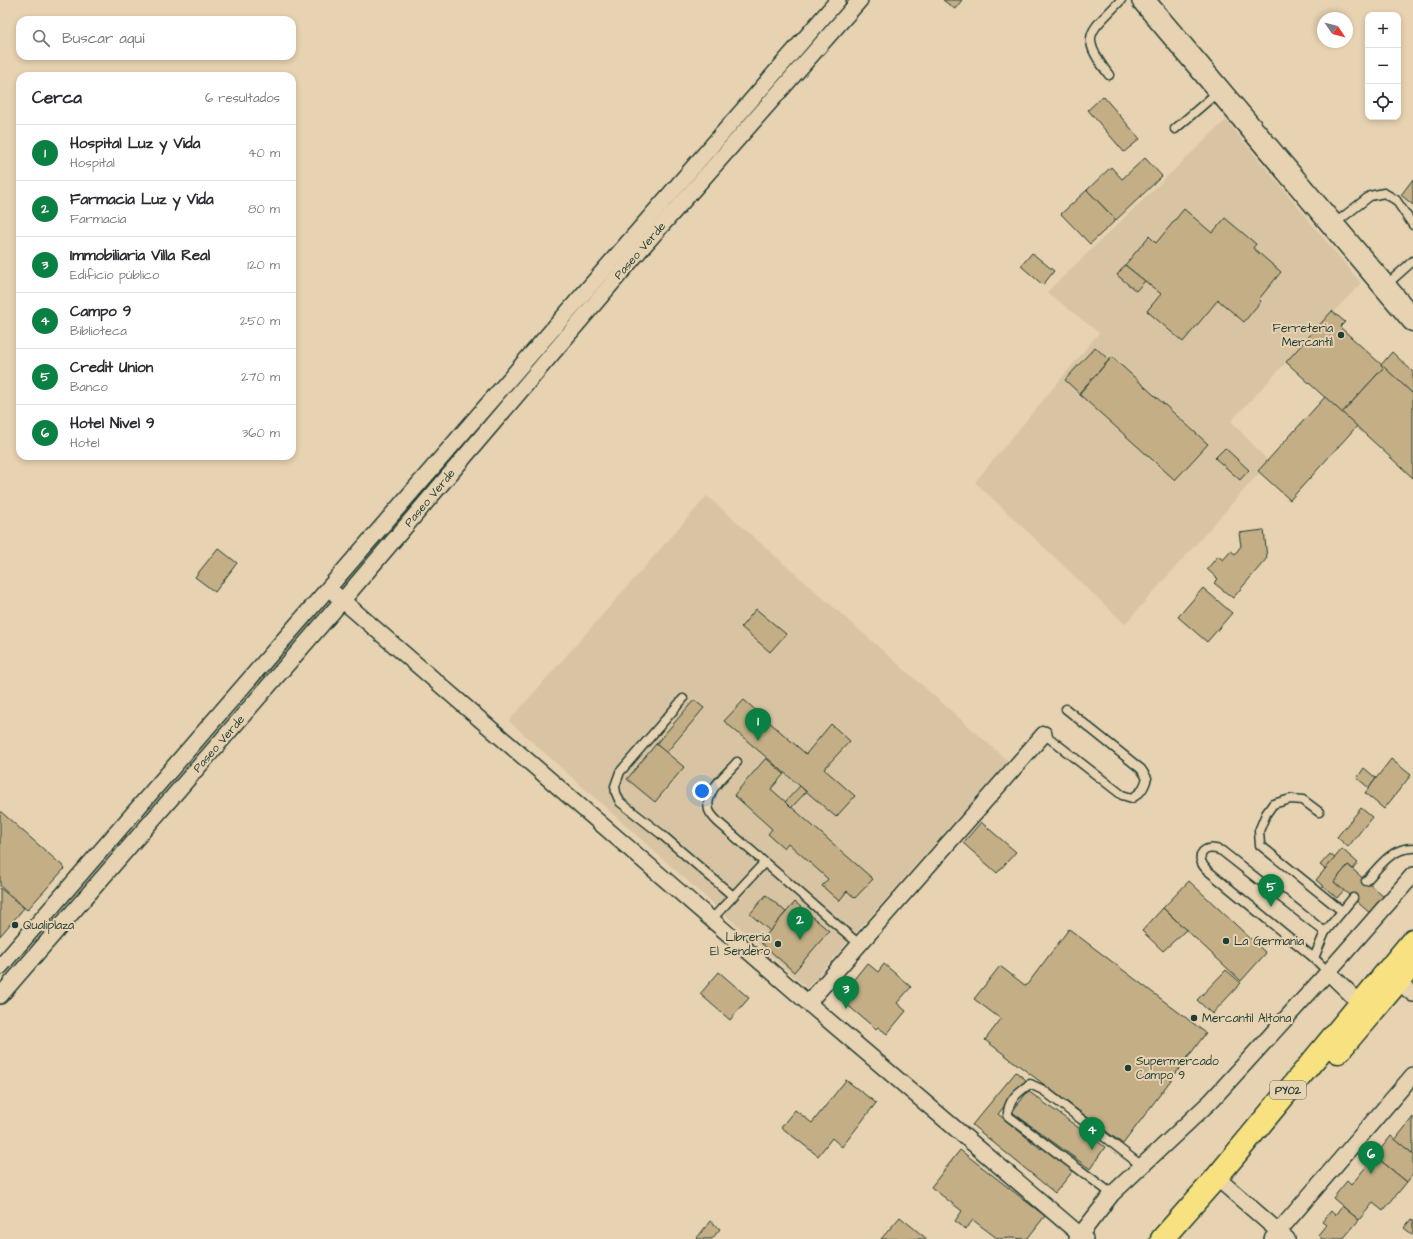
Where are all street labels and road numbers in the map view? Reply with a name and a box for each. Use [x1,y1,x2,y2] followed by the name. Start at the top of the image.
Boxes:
[610,218,670,283] street label: Paseo Verde
[401,465,460,531] street label: Paseo Verde
[189,711,249,776] street label: Paseo Verde
[1270,1081,1306,1099] road number: PY02

